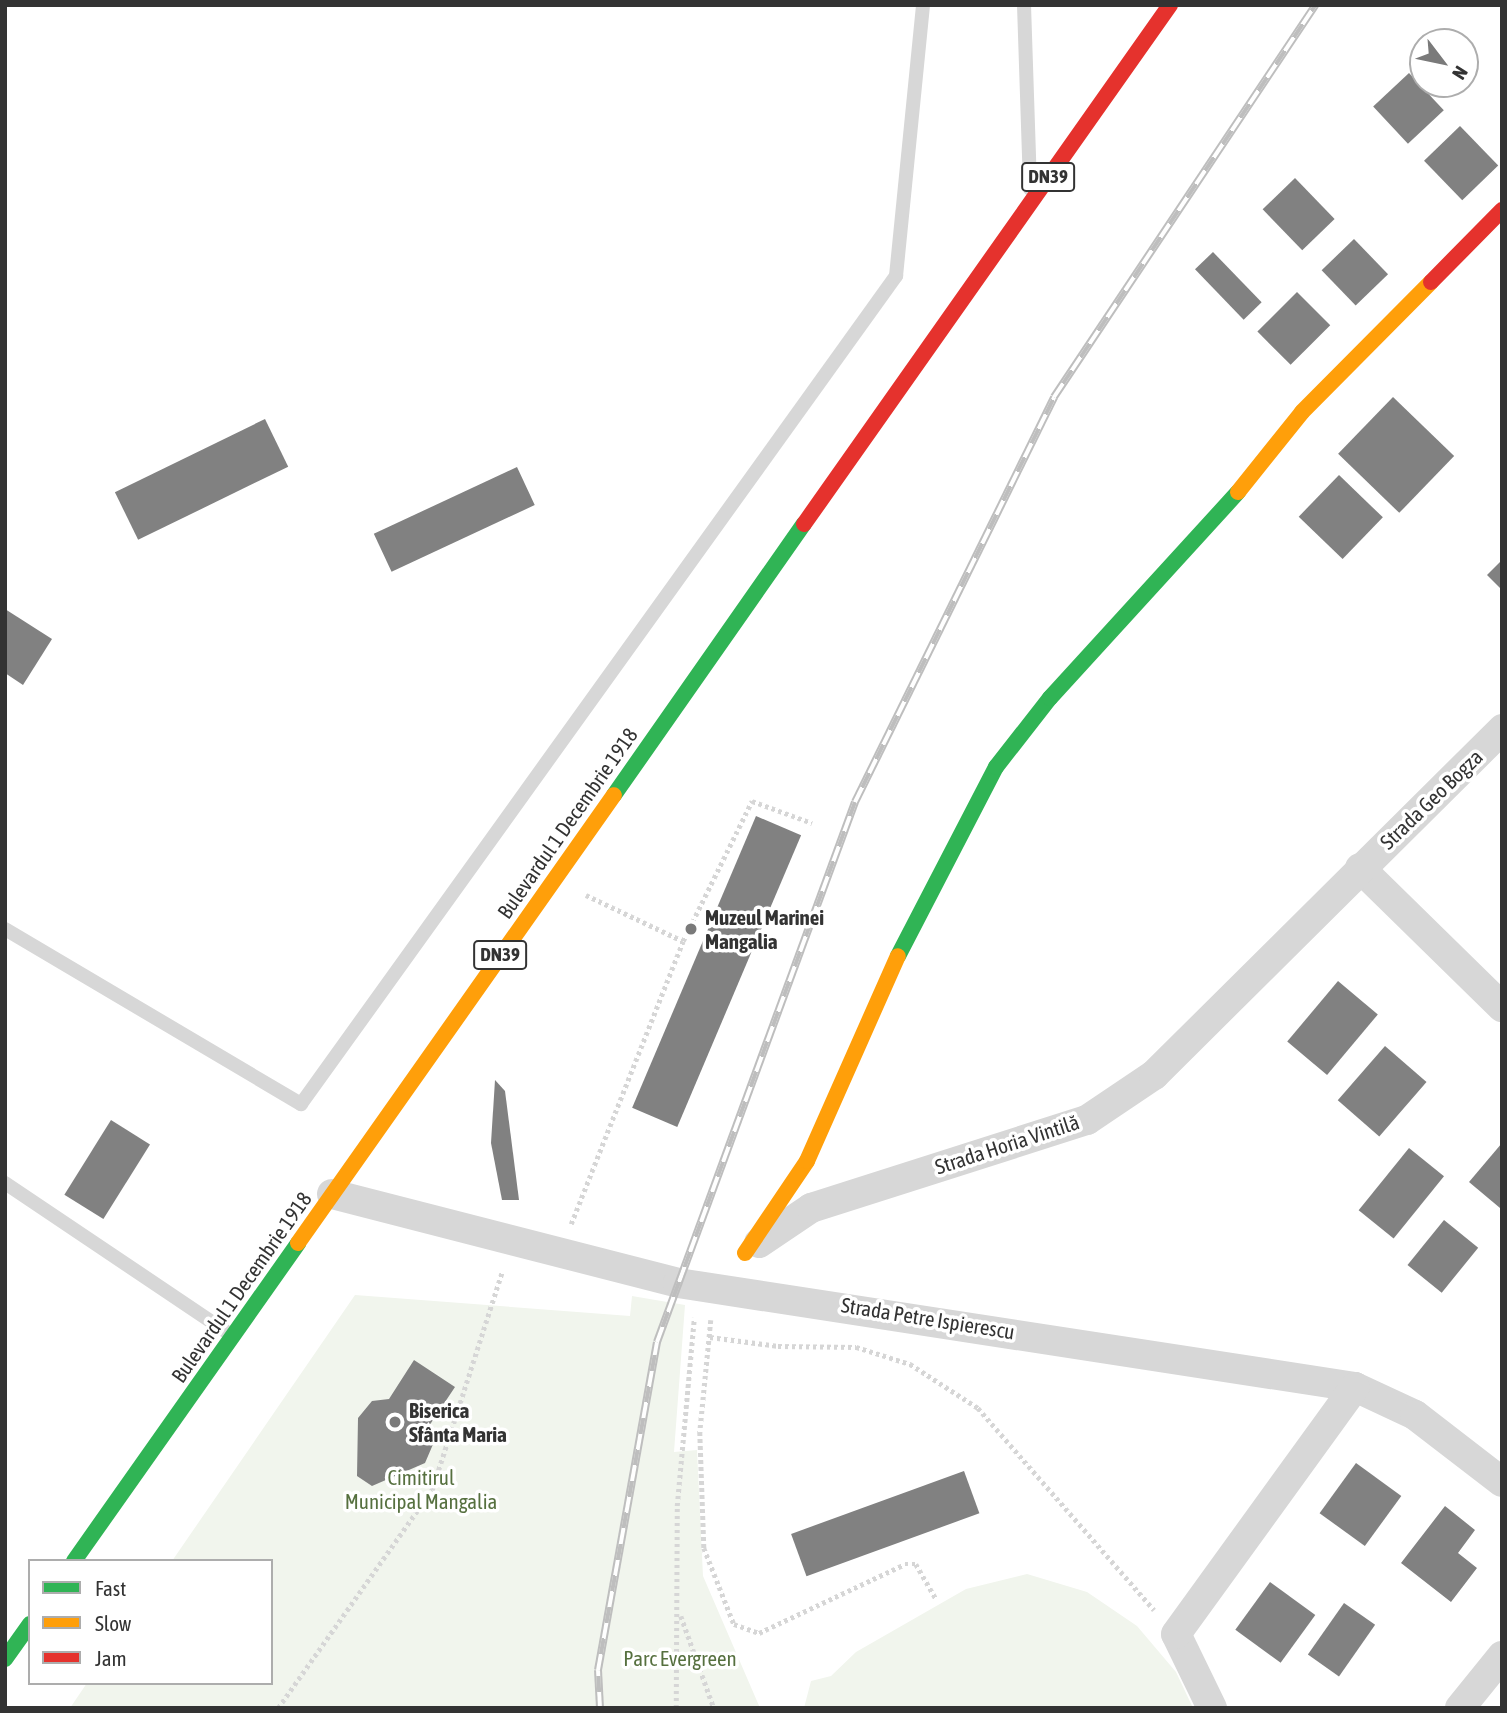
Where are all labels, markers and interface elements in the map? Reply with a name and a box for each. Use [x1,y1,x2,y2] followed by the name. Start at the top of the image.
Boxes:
[1409,28,1479,98] north arrow
[1448,62,1472,84] text: N
[1020,162,1076,192] road number: DN39
[492,723,642,923] street label: Bulevardul 1 Decembrie 1918
[1375,744,1487,854] street label: Strada Geo Bogza
[705,904,824,954] place label: Muzeul Marinei Mangalia
[683,921,699,937] marker: Muzeul Marinei Mangalia
[472,939,528,970] road number: DN39
[932,1109,1082,1179] street label: Strada Horia Vintilă
[166,1187,316,1387] street label: Bulevardul 1 Decembrie 1918
[839,1292,1017,1344] street label: Strada Petre Ispierescu
[409,1397,507,1447] place label: Biserica Sfânta Maria
[387,1414,403,1430] marker: Biserica Sfânta Maria
[345,1464,497,1514] park label: Cimitirul Municipal Mangalia
[28,1559,273,1685] legend
[95,1576,126,1600] text: Fast
[95,1611,131,1635] text: Slow
[623,1645,737,1671] park label: Parc Evergreen
[95,1646,127,1670] text: Jam

